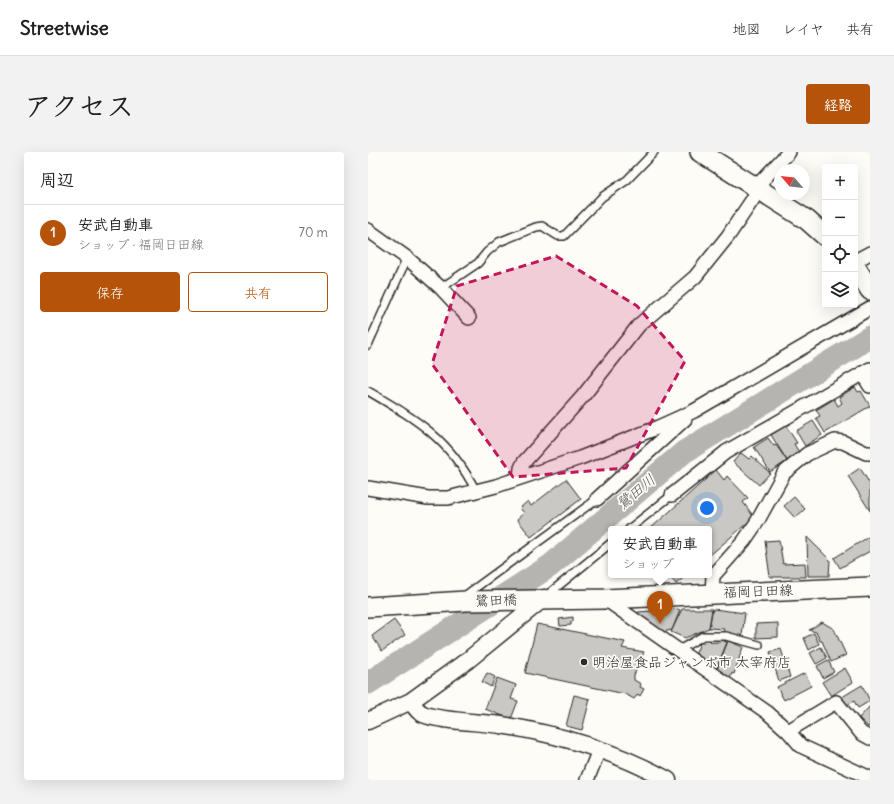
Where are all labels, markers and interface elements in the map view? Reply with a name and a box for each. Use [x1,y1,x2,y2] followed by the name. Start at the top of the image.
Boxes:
[20,16,109,40] text: Streetwise
[733,20,761,38] text: 地図
[783,20,824,38] text: レイヤ
[846,20,874,38] text: 共有
[806,84,870,124] button: 経路
[24,88,134,124] text: アクセス
[774,164,810,200] north arrow
[822,164,858,308] map controls
[822,164,858,200] button: +
[40,169,74,191] text: 周辺
[822,200,858,236] button: −
[78,215,153,234] text: 安武自動車
[50,224,56,241] text: 1
[299,224,328,241] text: 70 m
[78,236,204,253] text: ショップ · 福岡日田線
[822,236,858,272] button: locate
[40,272,180,312] button: 保存
[188,272,328,312] button: 共有
[822,272,858,308] button: layers
[612,470,659,513] water label: 鷺田川
[697,498,717,518] your location
[608,526,712,578] popup
[622,534,698,553] text: 安武自動車
[622,555,674,572] text: ショップ
[723,581,793,601] street label: 福岡日田線
[475,590,517,610] street label: 鷺田橋
[647,591,673,624] pin: 1
[592,653,791,671] place label: 明治屋食品ジャンボ市 太宰府店
[579,657,589,667] marker: 明治屋食品ジャンボ市 太宰府店

